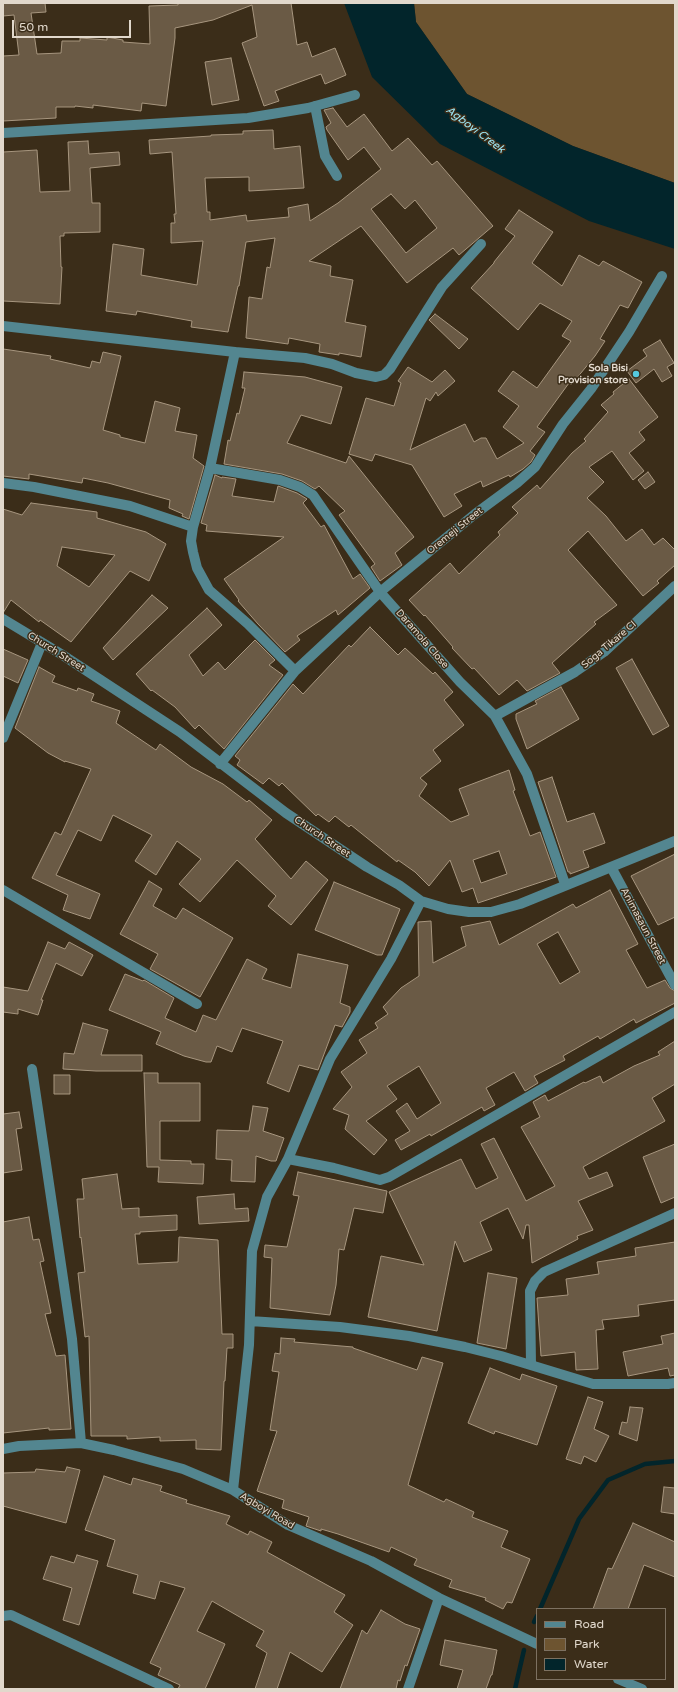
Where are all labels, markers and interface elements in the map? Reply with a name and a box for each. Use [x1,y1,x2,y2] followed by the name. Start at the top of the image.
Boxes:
[14,12,133,38] scale bar
[19,20,48,34] text: 50 m
[443,104,507,156] water label: Agboyi Creek
[558,362,628,386] place label: Sola Bisi Provision store
[631,369,641,379] marker: Sola Bisi Provision store
[425,505,485,557] street label: Oremeji Street
[393,607,451,671] street label: Daramola Close
[579,619,639,671] street label: Soga Tikare Cl
[25,630,87,674] street label: Church Street
[292,814,352,860] street label: Church Street
[618,886,668,966] street label: Animasaun Street
[238,1490,296,1532] street label: Agboyi Road
[536,1608,666,1680] legend
[574,1617,604,1631] text: Road
[574,1637,600,1651] text: Park
[574,1657,608,1671] text: Water

